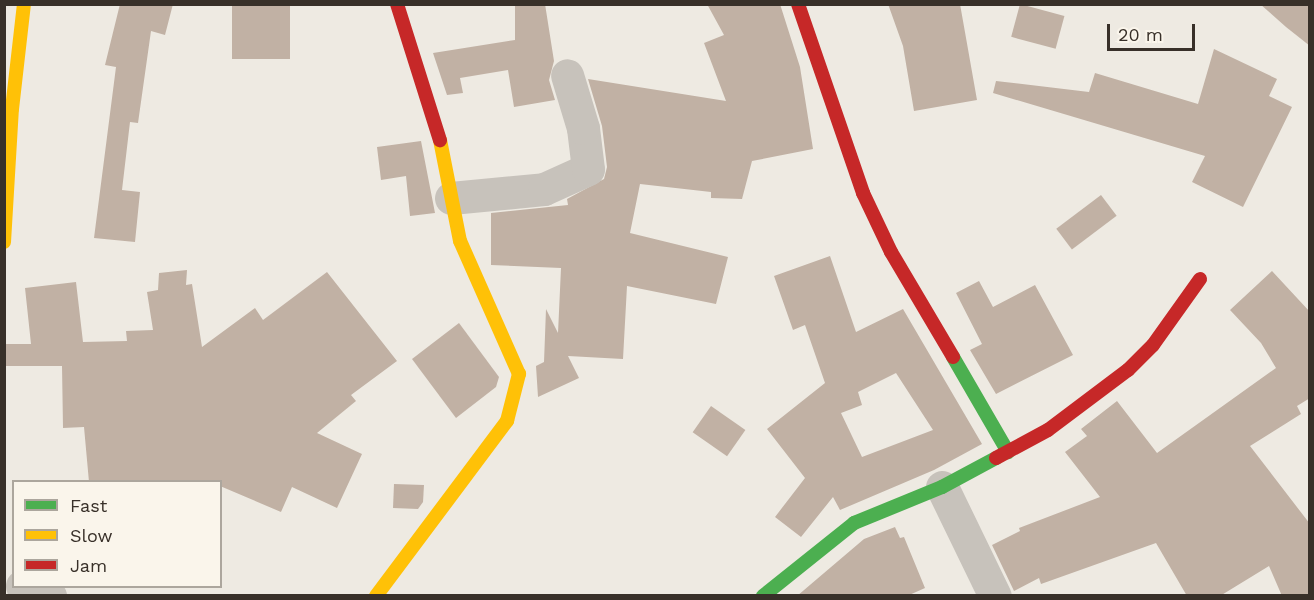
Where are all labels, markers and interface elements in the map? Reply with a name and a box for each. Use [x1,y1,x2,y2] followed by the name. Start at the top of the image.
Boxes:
[1110,12,1198,50] scale bar
[1118,24,1163,45] text: 20 m
[12,480,222,588] legend
[70,495,107,516] text: Fast
[70,525,113,546] text: Slow
[70,555,107,576] text: Jam

